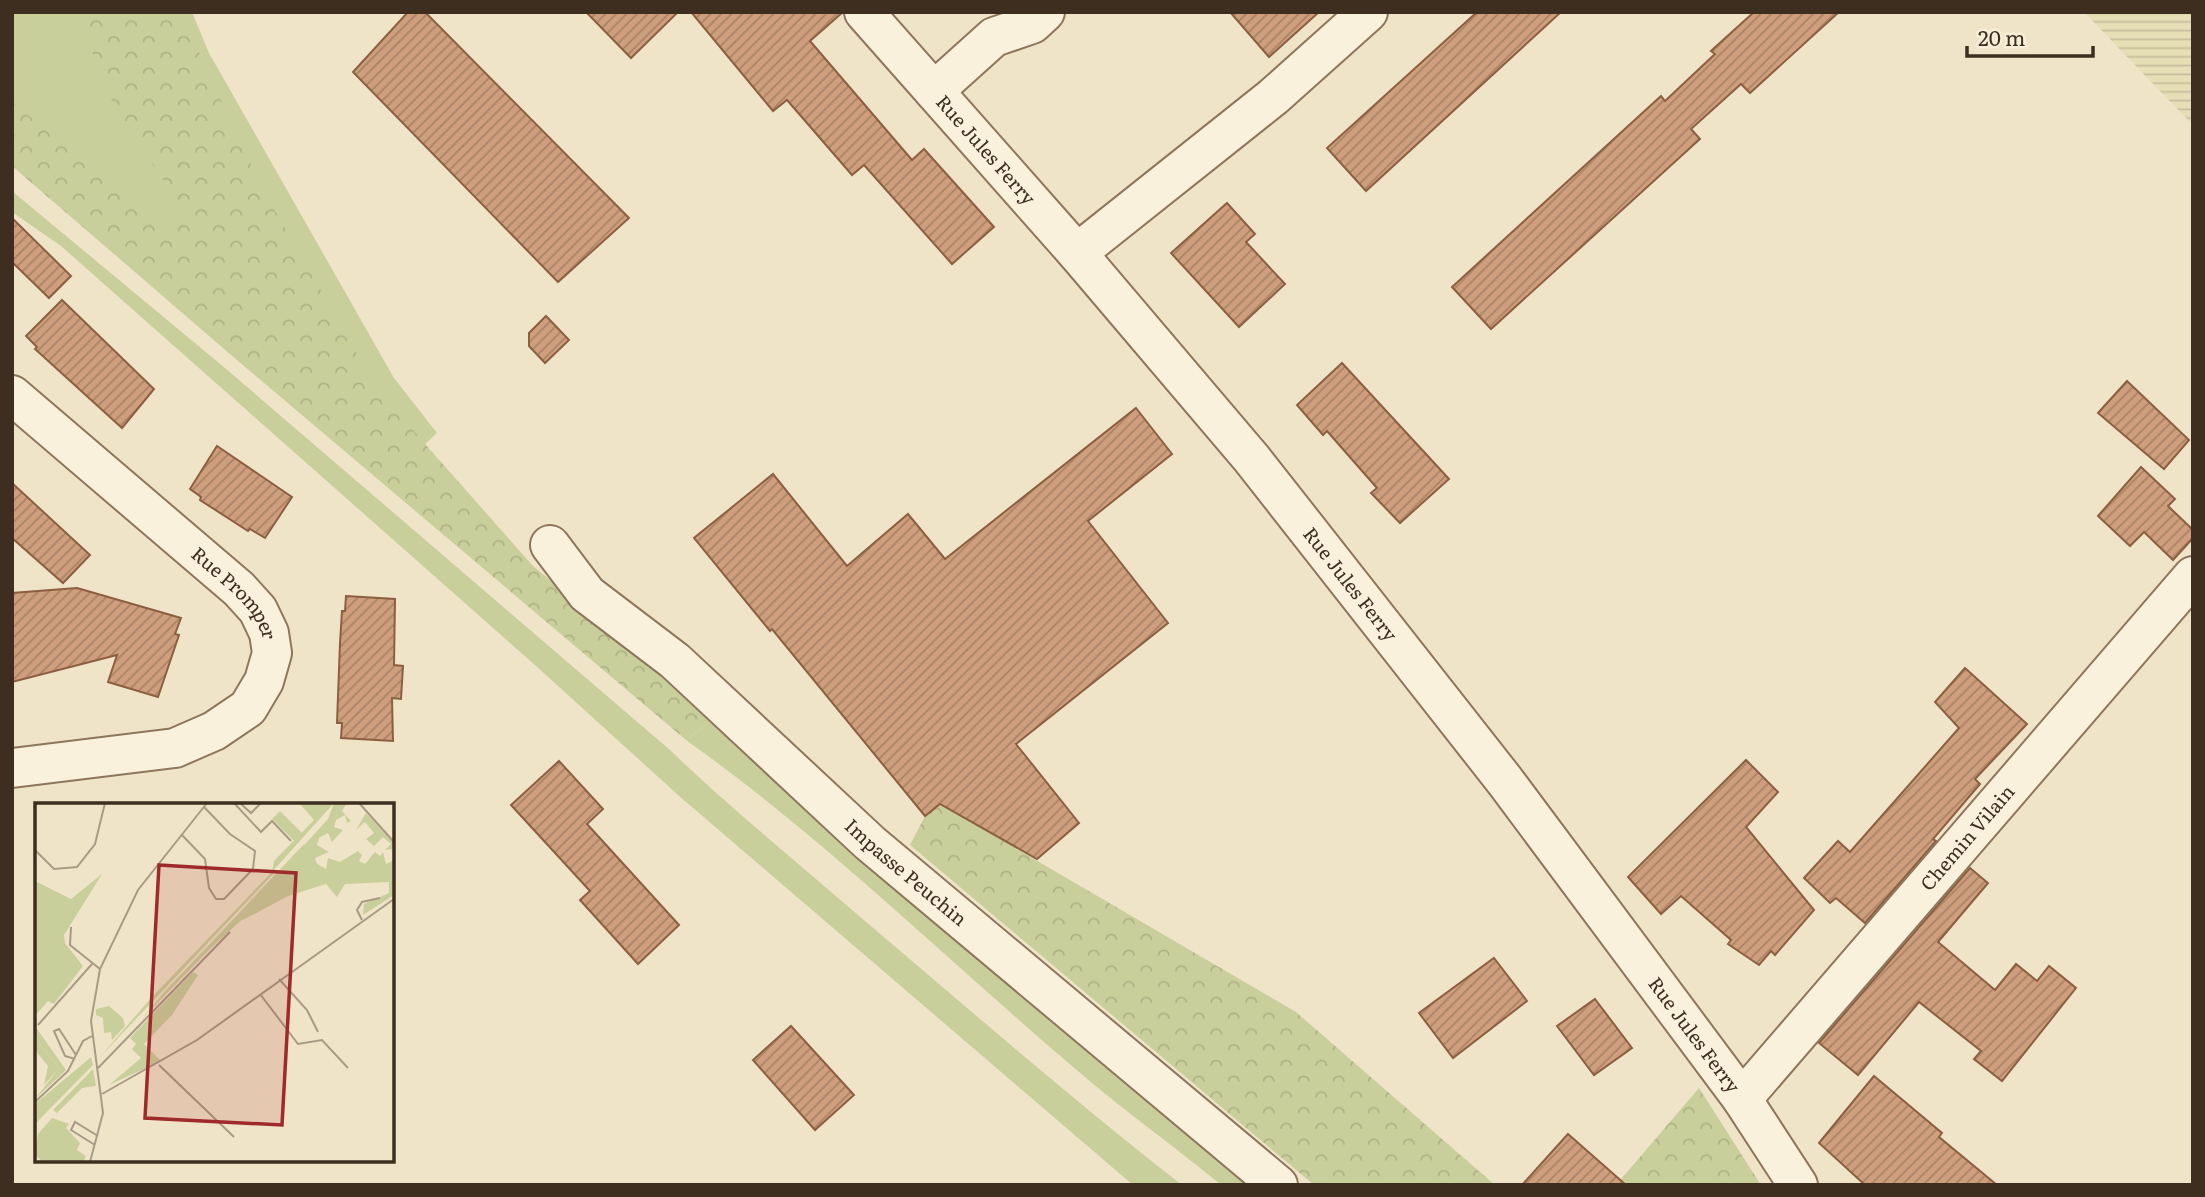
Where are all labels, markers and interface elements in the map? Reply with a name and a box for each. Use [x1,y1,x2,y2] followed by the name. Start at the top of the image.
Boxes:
[1967,14,2093,58] scale bar
[1978,21,2025,52] text: 20 m
[930,88,1043,210] street label: Rue Jules Ferry
[1297,520,1405,647] street label: Rue Jules Ferry
[186,539,285,641] street label: Rue Promper
[1913,778,2020,896] street label: Chemin Vilain
[35,803,394,1162] inset map
[839,811,974,932] street label: Impasse Peuchin
[1642,970,1748,1098] street label: Rue Jules Ferry

